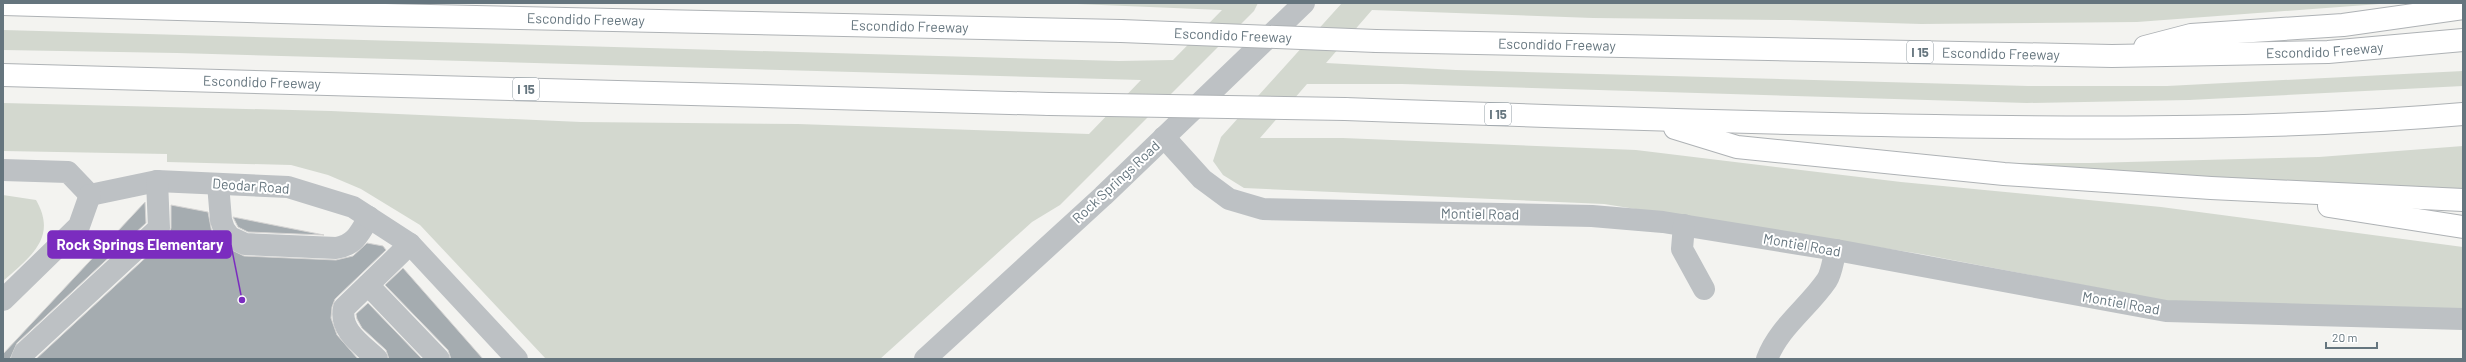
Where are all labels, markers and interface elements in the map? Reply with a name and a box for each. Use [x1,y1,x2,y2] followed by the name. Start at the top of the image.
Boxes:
[527,9,645,29] street label: Escondido Freeway
[851,16,969,36] street label: Escondido Freeway
[1174,24,1293,46] street label: Escondido Freeway
[1498,34,1617,54] street label: Escondido Freeway
[2266,38,2385,61] street label: Escondido Freeway
[1907,41,1933,63] road number: I 15
[1942,44,2061,63] street label: Escondido Freeway
[203,72,322,92] street label: Escondido Freeway
[513,78,539,100] road number: I 15
[1485,103,1511,125] road number: I 15
[1068,137,1163,226] street label: Rock Springs Road
[212,174,290,197] street label: Deodar Road
[1441,204,1519,223] street label: Montiel Road
[1762,229,1842,260] street label: Montiel Road
[48,231,231,258] callout: Rock Springs Elementary
[56,235,224,253] text: Rock Springs Elementary
[2081,287,2161,318] street label: Montiel Road
[2326,324,2377,350] scale bar
[2332,330,2358,344] text: 20 m

